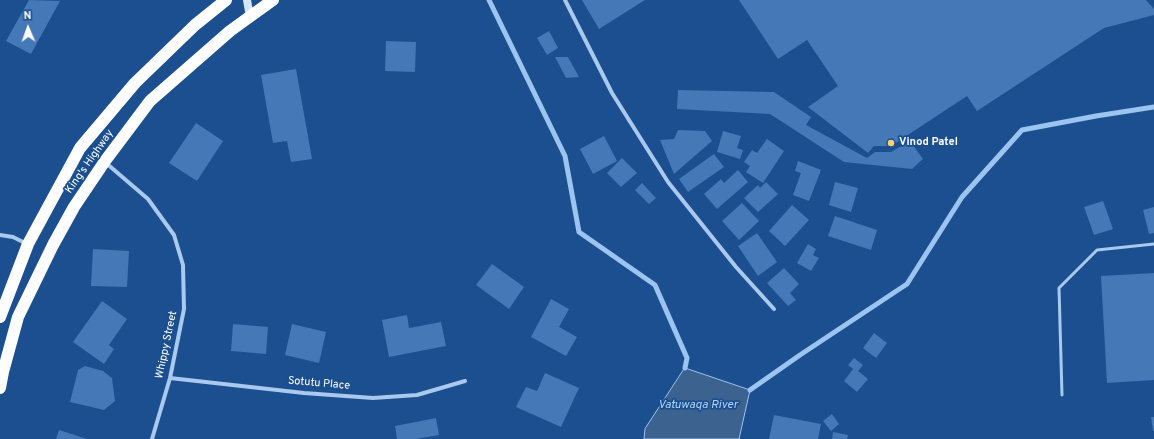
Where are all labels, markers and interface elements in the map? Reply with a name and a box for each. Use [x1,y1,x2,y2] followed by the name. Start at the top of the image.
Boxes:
[8,8,48,48] north arrow
[23,9,32,23] text: N
[63,128,117,196] street label: King's Highway
[899,136,958,150] place label: Vinod Patel
[886,138,896,148] marker: Vinod Patel
[153,310,181,380] street label: Whippy Street
[287,375,351,393] street label: Sotutu Place
[658,399,738,413] water label: Vatuwaqa River

